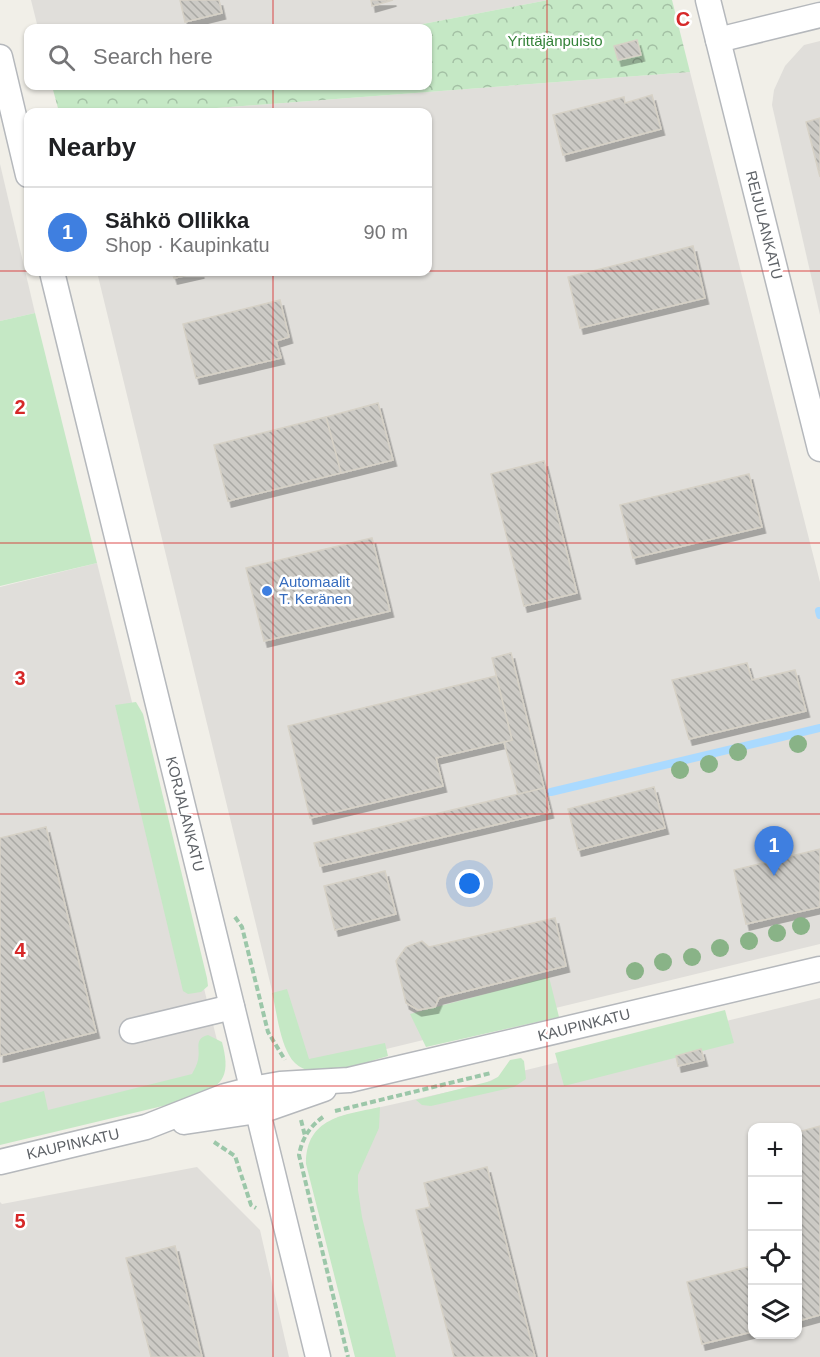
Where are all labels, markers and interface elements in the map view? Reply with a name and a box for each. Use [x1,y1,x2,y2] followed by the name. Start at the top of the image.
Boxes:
[676,8,690,30] text: C
[24,24,432,90] search box
[507,32,603,49] park label: Yrittäjänpuisto
[45,41,78,74] icon: search
[93,44,213,69] text: Search here
[48,132,136,162] text: Nearby
[743,169,786,281] street label: REIJULANKATU
[105,208,249,233] text: Sähkö Ollikka
[62,221,73,243] text: 1
[364,221,408,243] text: 90 m
[105,234,270,256] text: Shop · Kaupinkatu
[14,396,26,418] text: 2
[279,573,352,607] place label: Automaalit T. Keränen
[260,584,274,598] marker: Automaalit T. Keränen
[14,667,26,689] text: 3
[163,755,208,873] street label: KORJALANKATU
[754,826,794,876] pin: 1
[455,869,484,898] your location
[14,939,26,961] text: 4
[536,1005,632,1044] street label: KAUPINKATU
[748,1123,802,1339] map controls
[748,1123,802,1177] button: +
[25,1125,121,1162] street label: KAUPINKATU
[748,1177,802,1231] button: −
[14,1210,26,1232] text: 5
[748,1231,802,1285] button: locate
[748,1285,802,1339] button: layers

